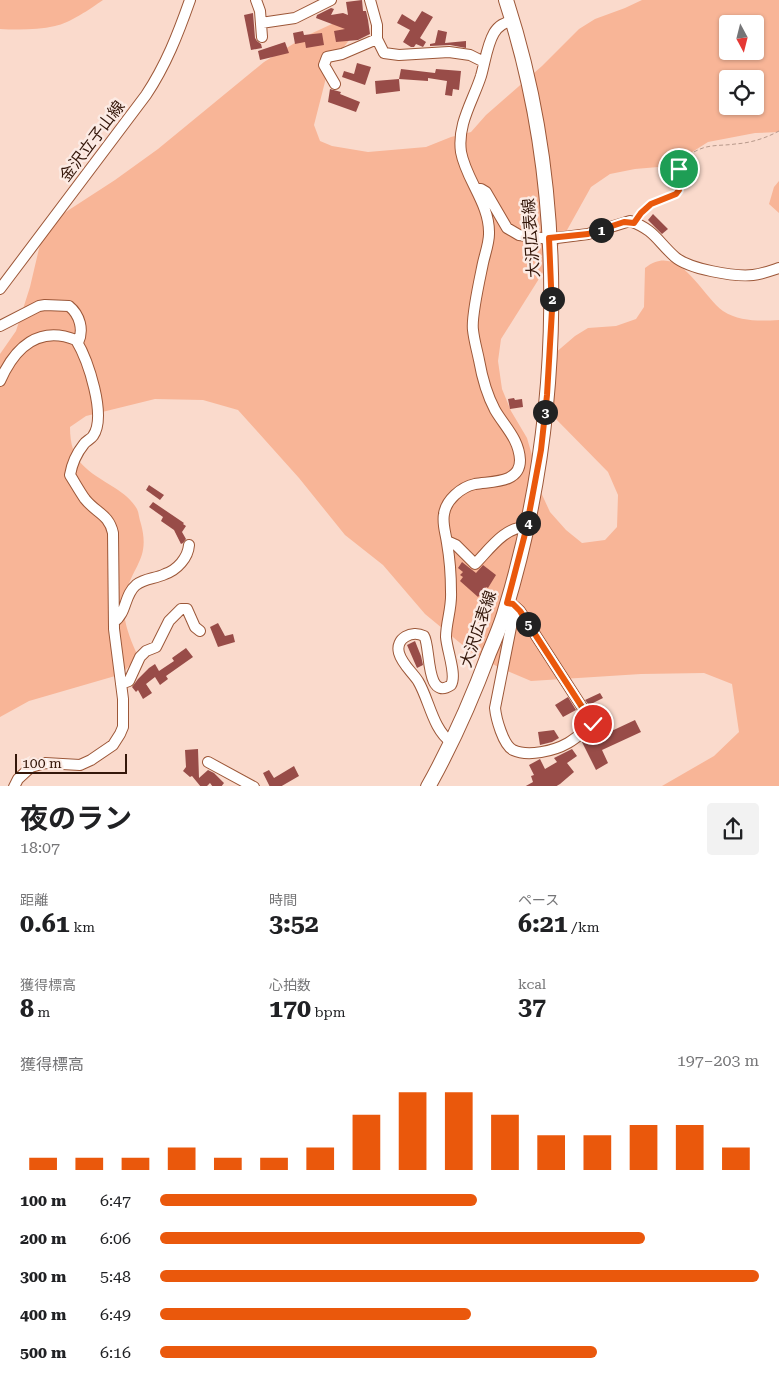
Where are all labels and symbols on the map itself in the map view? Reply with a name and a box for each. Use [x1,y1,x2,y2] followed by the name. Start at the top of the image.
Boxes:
[719,15,764,60] north arrow
[56,97,128,185] street label: 金沢立子山線
[658,148,700,190] pin
[519,197,543,279] street label: 大沢広表線
[588,218,614,242] pin: 1
[540,286,564,312] pin: 2
[532,400,558,424] pin: 3
[516,510,540,536] pin: 4
[456,588,500,670] street label: 大沢広表線
[516,612,540,636] pin: 5
[572,703,614,745] pin
[15,752,128,775] scale bar

